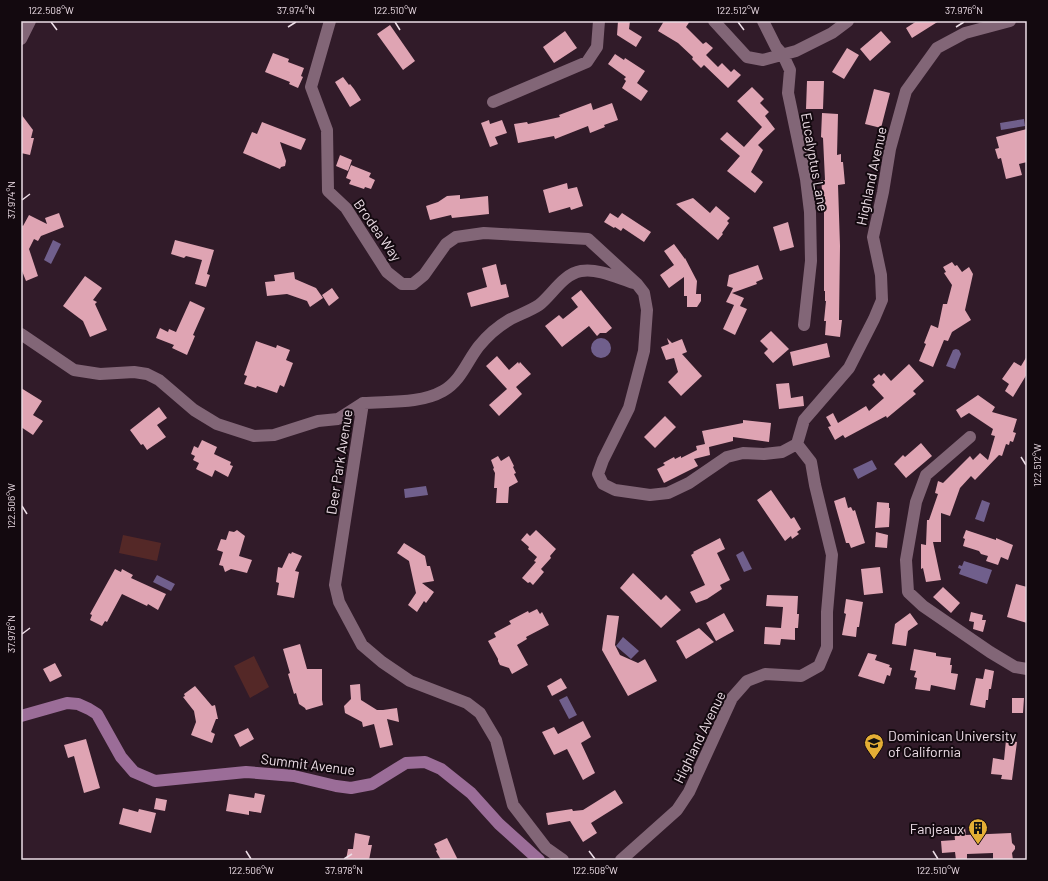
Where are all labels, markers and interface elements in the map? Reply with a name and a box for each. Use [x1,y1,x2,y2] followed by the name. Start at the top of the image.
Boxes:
[28,4,74,16] text: 122.508°W
[277,4,315,16] text: 37.974°N
[373,4,417,16] text: 122.510°W
[716,4,760,16] text: 122.512°W
[945,4,983,16] text: 37.976°N
[798,111,832,213] street label: Eucalyptus Lane
[852,125,890,227] street label: Highland Avenue
[5,181,17,219] text: 37.974°N
[351,196,406,265] street label: Brodea Way
[322,408,356,516] street label: Deer Park Avenue
[1031,443,1043,487] text: 122.512°W
[5,483,17,529] text: 122.506°W
[5,615,17,653] text: 37.976°N
[669,688,729,786] street label: Highland Avenue
[888,727,1017,760] place label: Dominican University of California
[863,732,885,760] school or university icon: Dominican University of California
[260,750,356,778] street label: Summit Avenue
[967,817,989,845] building icon: Fanjeaux
[910,820,964,837] place label: Fanjeaux
[228,864,274,876] text: 122.506°W
[325,864,363,876] text: 37.978°N
[572,864,618,876] text: 122.508°W
[916,864,960,876] text: 122.510°W

